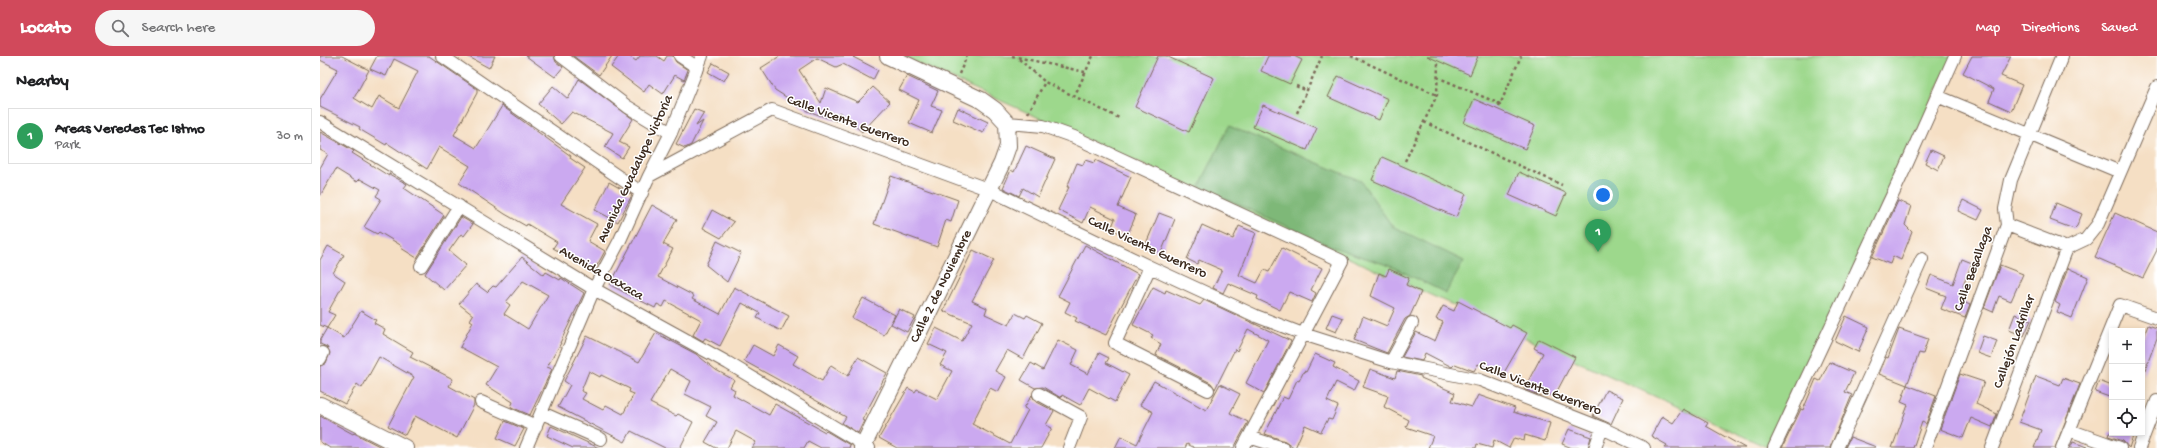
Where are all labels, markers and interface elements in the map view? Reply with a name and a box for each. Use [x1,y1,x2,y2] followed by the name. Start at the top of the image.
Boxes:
[95,10,375,46] search box
[20,17,71,40] text: Locato
[109,17,131,39] icon: search
[141,19,215,37] text: Search here
[1976,20,2000,37] text: Map
[2022,20,2079,37] text: Directions
[2101,20,2137,37] text: Saved
[16,72,69,92] text: Nearby
[594,91,678,246] street label: Avenida Guadalupe Victoria
[784,92,912,152] street label: Calle Vicente Guerrero
[55,120,205,138] text: Areas Veredes Tec Istmo
[27,129,33,144] text: 1
[277,129,303,144] text: 30 m
[55,138,80,153] text: Park
[1593,185,1613,205] your location
[1085,213,1209,283] street label: Calle Vicente Guerrero
[1585,219,1611,252] pin: 1
[1951,223,1998,314] street label: Calle Besallaga
[907,227,977,346] street label: Calle 2 de Noviembre
[556,243,647,306] street label: Avenida Oaxaca
[1990,292,2040,391] street label: Callejón Ladrillar
[2109,328,2145,436] map controls
[2109,328,2145,364] button: +
[1476,358,1604,420] street label: Calle Vicente Guerrero
[2109,364,2145,400] button: −
[2109,400,2145,436] button: locate

